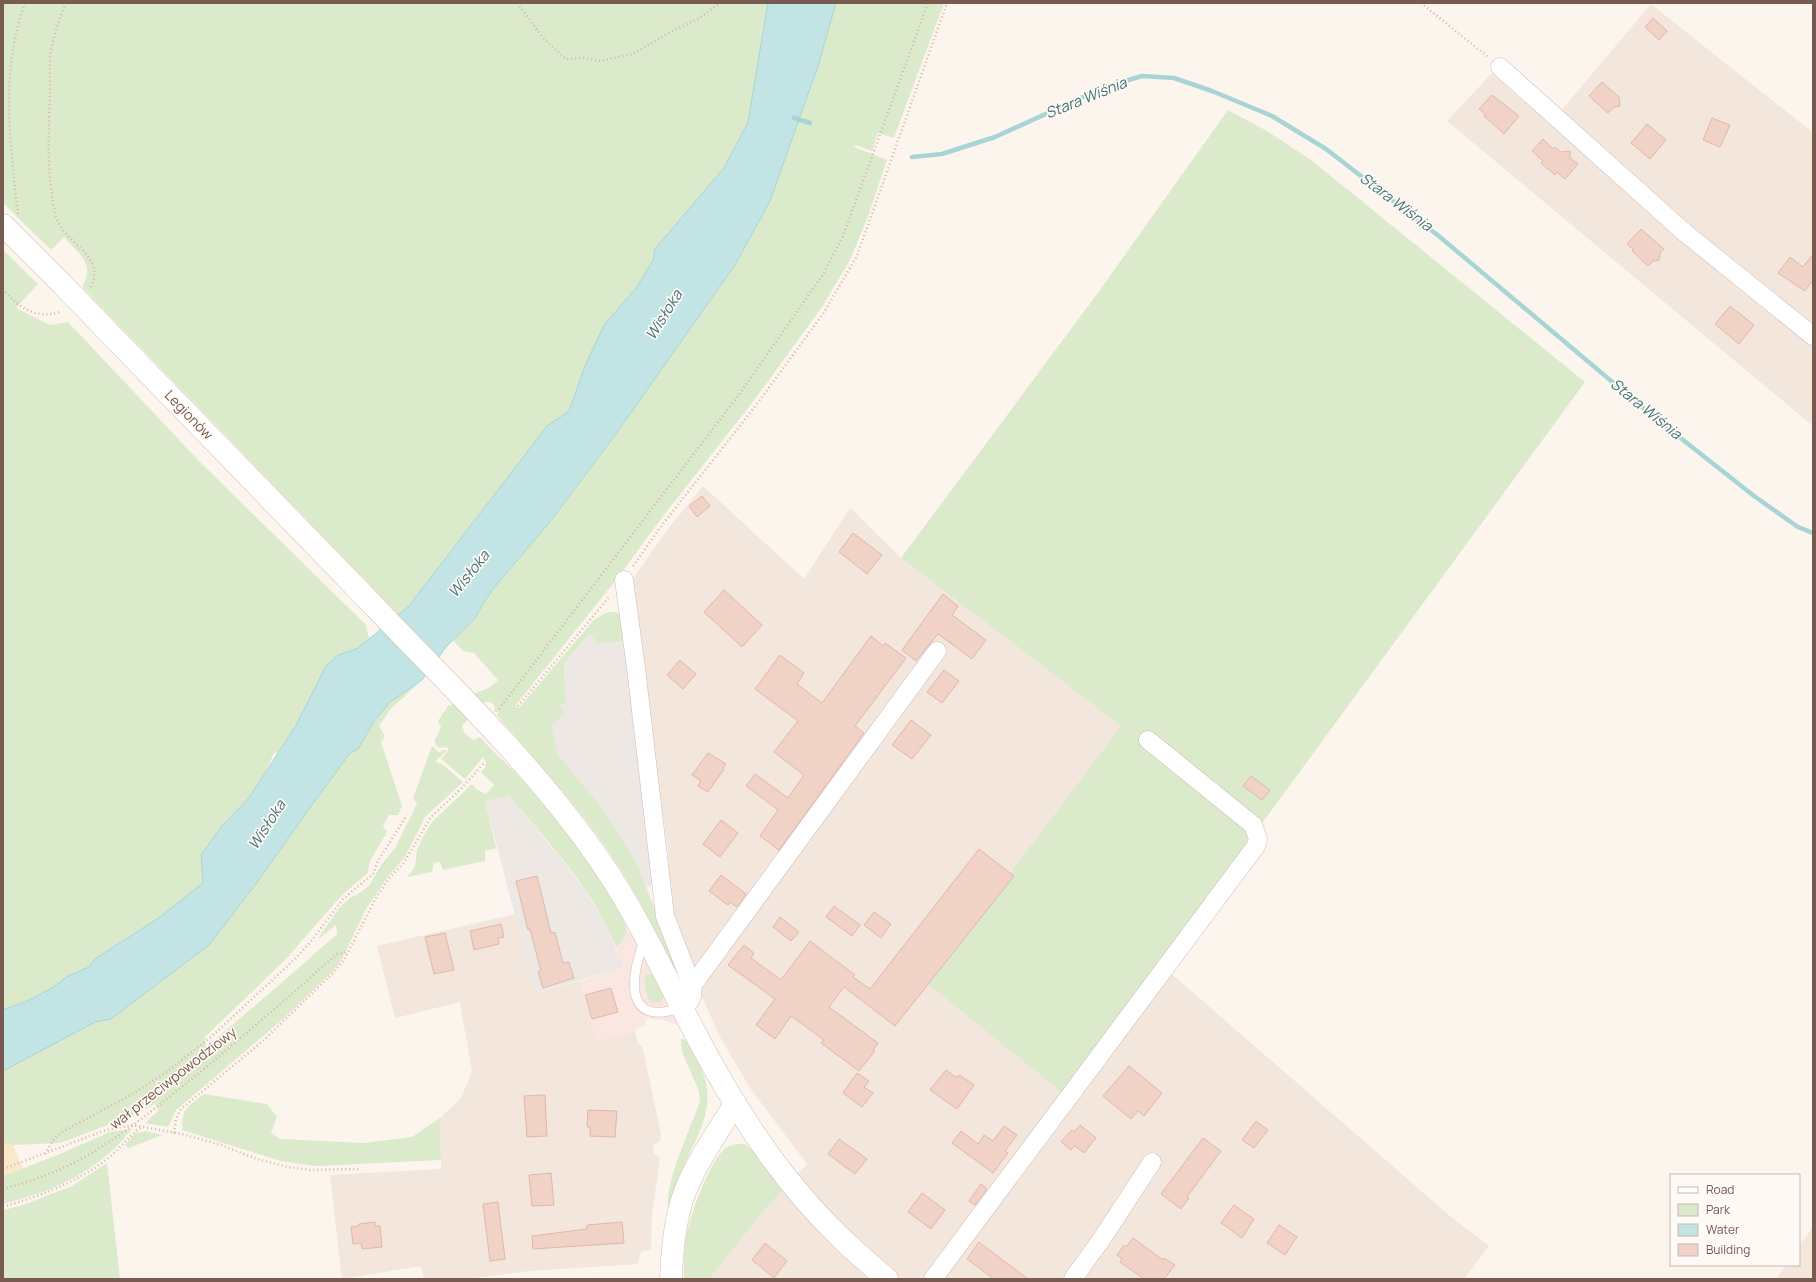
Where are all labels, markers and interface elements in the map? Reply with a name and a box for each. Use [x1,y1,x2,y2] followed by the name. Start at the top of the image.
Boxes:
[1042,71,1130,123] water label: Stara Wiśnia
[1356,167,1437,236] water label: Stara Wiśnia
[640,285,687,344] water label: Wisłoka
[1606,373,1687,444] water label: Stara Wiśnia
[161,386,218,444] street label: Legionów
[443,545,495,602] water label: Wisłoka
[243,795,291,854] water label: Wisłoka
[105,1022,241,1133] street label: wał przeciwpowodziowy
[1670,1174,1800,1266] legend
[1706,1181,1734,1198] text: Road
[1706,1201,1731,1218] text: Park
[1706,1221,1740,1238] text: Water
[1706,1241,1750,1258] text: Building

